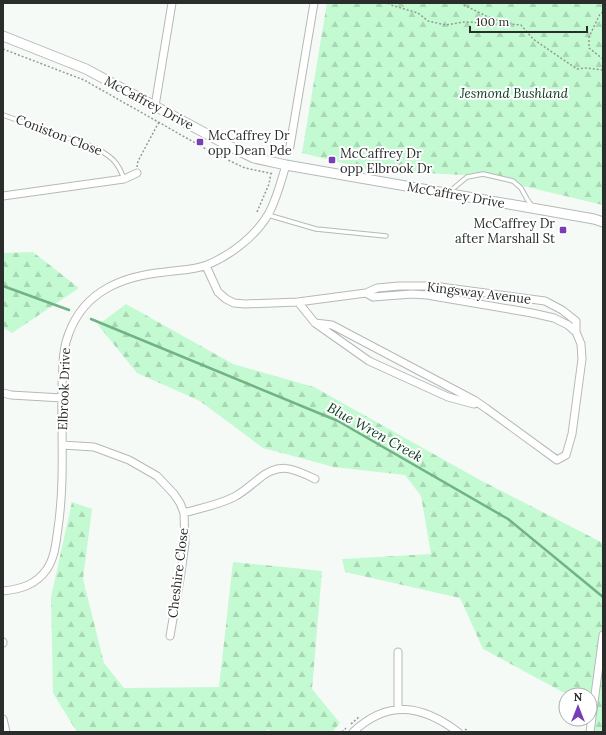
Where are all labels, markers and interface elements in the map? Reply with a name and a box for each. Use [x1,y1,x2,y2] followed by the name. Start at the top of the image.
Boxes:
[470,8,587,34] scale bar
[476,14,509,29] text: 100 m
[101,72,197,134] street label: McCaffrey Drive
[459,85,569,102] park label: Jesmond Bushland
[13,111,105,159] street label: Coniston Close
[208,127,292,159] place label: McCaffrey Dr opp Dean Pde
[195,137,205,147] marker: McCaffrey Dr opp Dean Pde
[340,145,433,177] place label: McCaffrey Dr opp Elbrook Dr
[327,155,337,165] marker: McCaffrey Dr opp Elbrook Dr
[406,178,506,212] street label: McCaffrey Drive
[455,215,555,247] place label: McCaffrey Dr after Marshall St
[558,225,568,235] marker: McCaffrey Dr after Marshall St
[426,278,532,308] street label: Kingsway Avenue
[54,347,74,431] street label: Elbrook Drive
[324,398,426,466] water label: Blue Wren Creek
[164,527,192,619] street label: Cheshire Close
[558,687,598,727] north arrow
[574,690,583,704] text: N

